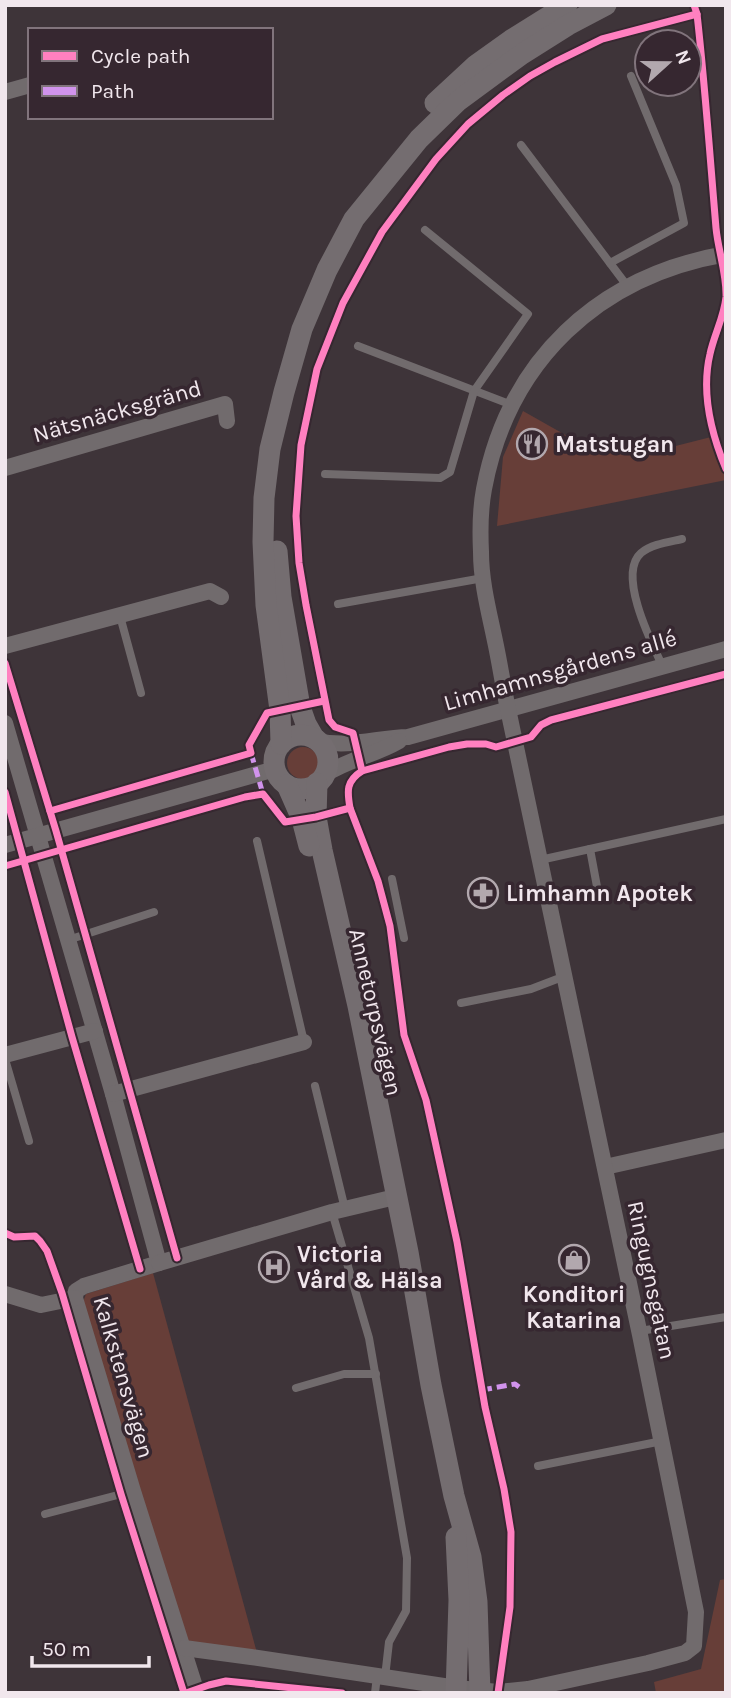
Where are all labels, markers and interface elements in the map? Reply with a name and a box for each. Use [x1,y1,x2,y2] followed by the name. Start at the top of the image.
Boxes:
[28,28,273,119] legend
[633,28,703,98] north arrow
[91,44,191,68] text: Cycle path
[670,47,696,68] text: N
[91,79,135,103] text: Path
[30,375,205,448] street label: Nätsnäcksgränd
[515,427,549,461] restaurant icon: Matstugan
[555,431,674,458] place label: Matstugan
[440,624,680,717] street label: Limhamnsgårdens allé
[466,876,500,910] pharmacy icon: Limhamn Apotek
[506,880,693,907] place label: Limhamn Apotek
[343,926,408,1098] street label: Annetorpsvägen
[622,1198,682,1362] street label: Ringugnsgatan
[297,1241,443,1294] place label: Victoria Vård & Hälsa
[557,1243,591,1277] shop icon: Konditori Katarina
[257,1250,291,1284] hospital icon: Victoria Vård & Hälsa
[523,1281,625,1334] place label: Konditori Katarina
[87,1293,160,1461] street label: Kalkstensvägen
[32,1624,149,1668] scale bar
[42,1637,91,1661] text: 50 m

